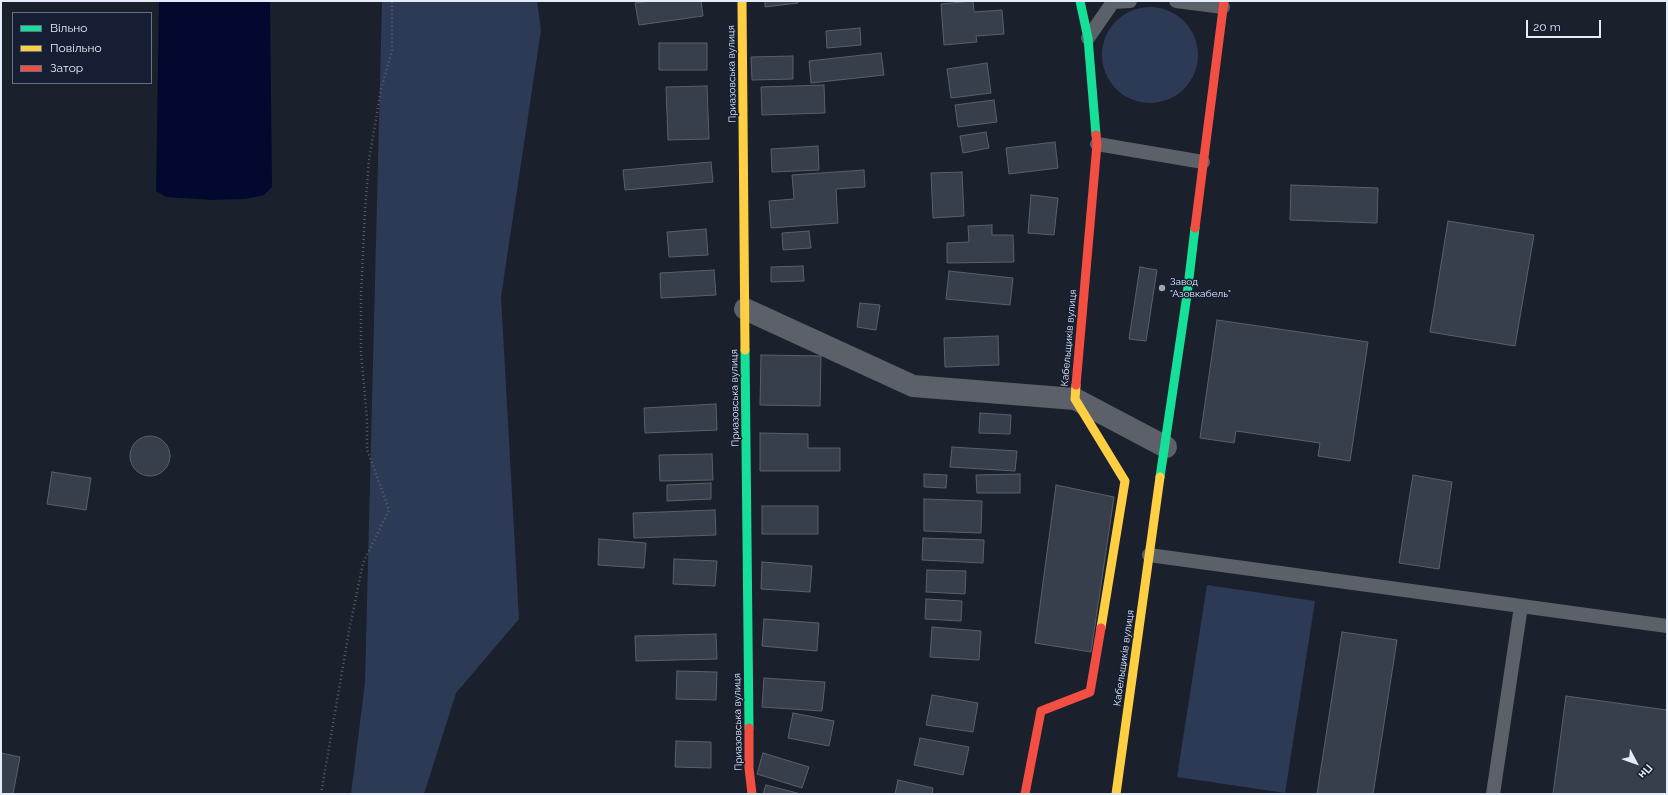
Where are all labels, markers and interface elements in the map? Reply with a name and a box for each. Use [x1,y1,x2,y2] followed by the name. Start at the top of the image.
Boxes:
[12,12,152,84] legend
[1528,12,1603,38] scale bar
[1533,20,1561,34] text: 20 m
[50,21,87,35] text: Вільно
[725,25,739,123] street label: Приазовська вулиця
[50,41,102,55] text: Повільно
[50,61,83,75] text: Затор
[1170,276,1231,300] place label: Завод "Азовкабель"
[1157,283,1167,293] marker: Завод "Азовкабель"
[1059,289,1079,387] street label: Кабельщиків вулиця
[728,349,742,447] street label: Приазовська вулиця
[1111,609,1137,707] street label: Кабельщиків вулиця
[731,673,745,771] street label: Приазовська вулиця
[1616,743,1656,783] north arrow
[1636,761,1655,781] text: Пн

